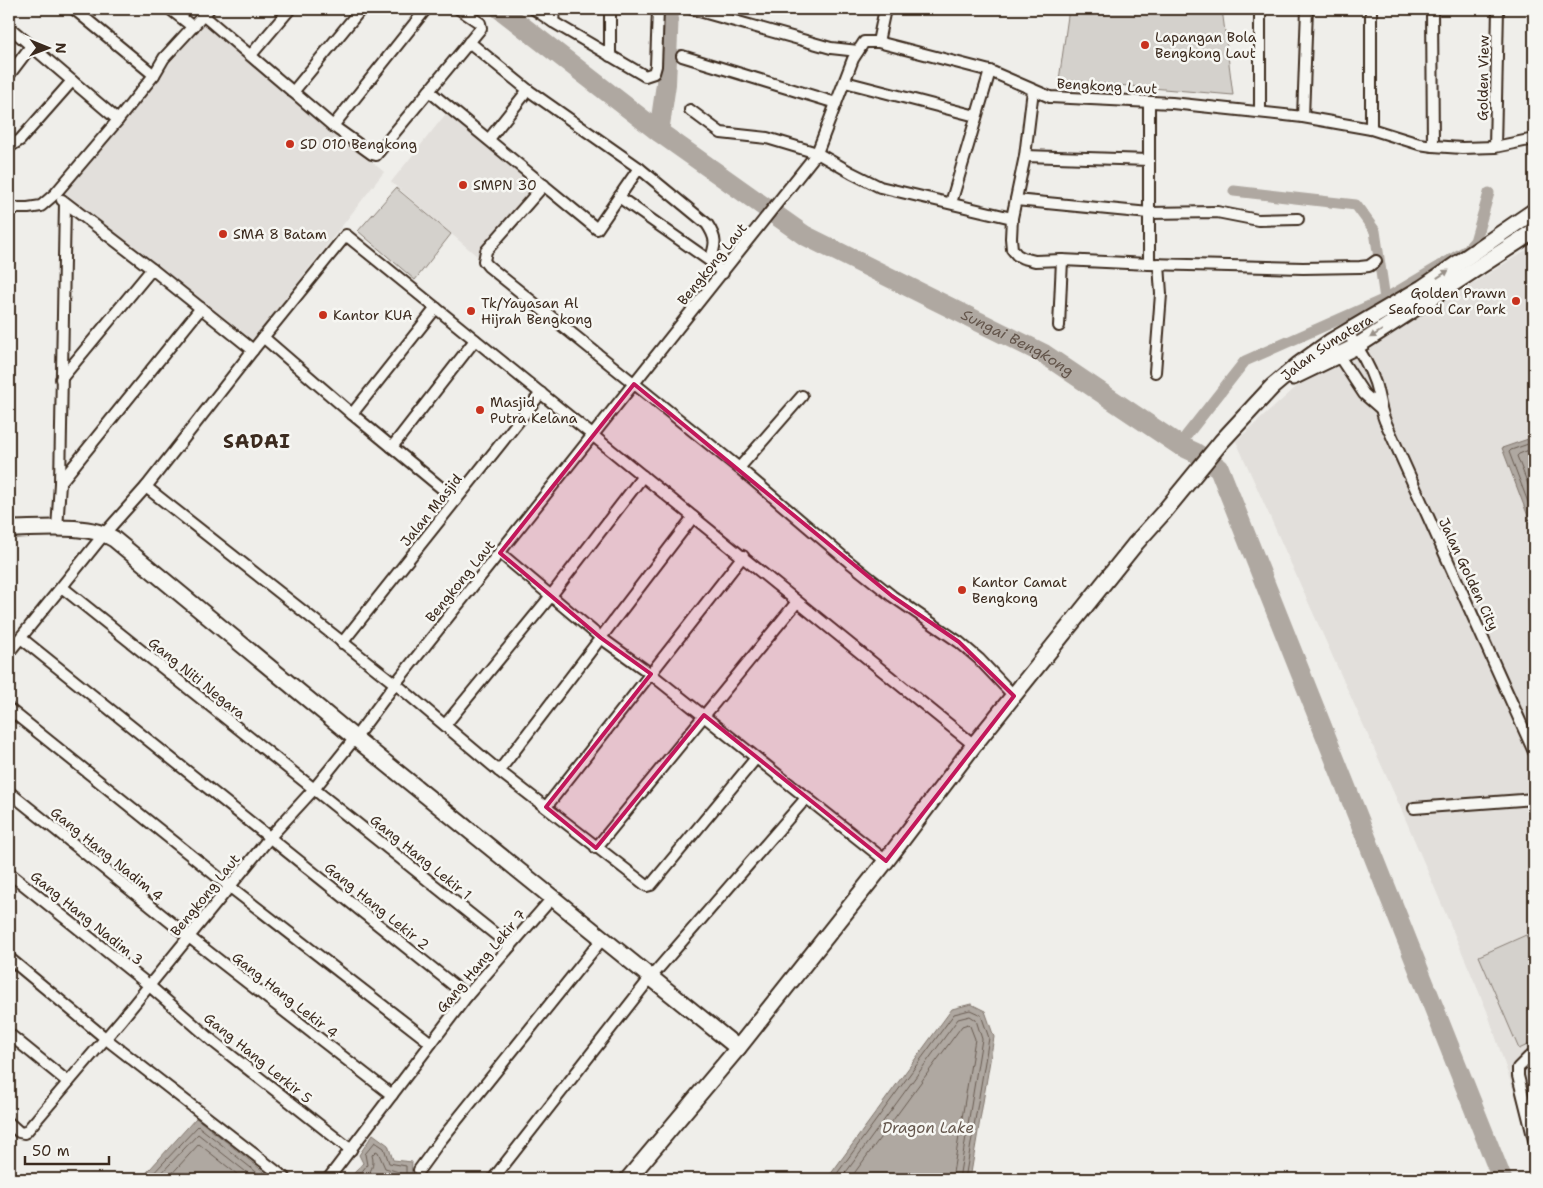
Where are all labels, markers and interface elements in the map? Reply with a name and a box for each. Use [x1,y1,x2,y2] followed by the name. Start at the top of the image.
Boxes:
[22,22,72,72] north arrow
[1155,28,1257,62] place label: Lapangan Bola Bengkong Laut
[1473,35,1493,121] street label: Golden View
[1139,39,1151,51] marker: Lapangan Bola Bengkong Laut
[52,43,70,54] text: N
[1056,74,1158,98] street label: Bengkong Laut
[300,135,417,153] place label: SD 010 Bengkong
[284,138,296,150] marker: SD 010 Bengkong
[473,176,537,194] place label: SMPN 30
[457,179,469,191] marker: SMPN 30
[673,219,751,309] street label: Bengkong Laut
[233,225,327,243] place label: SMA 8 Batam
[217,228,229,240] marker: SMA 8 Batam
[1437,269,1450,278] one-way arrow
[1388,284,1506,318] place label: Golden Prawn Seafood Car Park
[481,294,592,328] place label: Tk/Yayasan Al Hijrah Bengkong
[1510,295,1522,307] marker: Golden Prawn Seafood Car Park
[958,304,1078,381] water label: Sungai Bengkong
[465,305,477,317] marker: Tk/Yayasan Al Hijrah Bengkong
[333,306,412,324] place label: Kantor KUA
[317,309,329,321] marker: Kantor KUA
[1277,310,1376,385] street label: Jalan Sumatera
[1370,329,1383,339] one-way arrow
[490,393,578,427] place label: Masjid Putra Kelana
[474,404,486,416] marker: Masjid Putra Kelana
[223,429,291,454] district label: SADAI
[396,470,466,550] street label: Jalan Masjid
[1435,515,1503,633] street label: Jalan Golden City
[421,536,499,626] street label: Bengkong Laut
[972,573,1067,607] place label: Kantor Camat Bengkong
[956,584,968,596] marker: Kantor Camat Bengkong
[145,633,249,723] street label: Gang Niti Negara
[47,803,167,905] street label: Gang Hang Nadim 4
[367,811,475,903] street label: Gang Hang Lekir 1
[166,850,244,940] street label: Bengkong Laut
[321,858,433,954] street label: Gang Hang Lekir 2
[27,867,147,969] street label: Gang Hang Nadim 3
[432,906,530,1016] street label: Gang Hang Lekir 7
[228,948,342,1042] street label: Gang Hang Lekir 4
[200,1009,316,1107] street label: Gang Hang Lerkir 5
[882,1118,974,1138] water label: Dragon Lake
[25,1133,109,1165] scale bar
[32,1141,70,1161] text: 50 m

